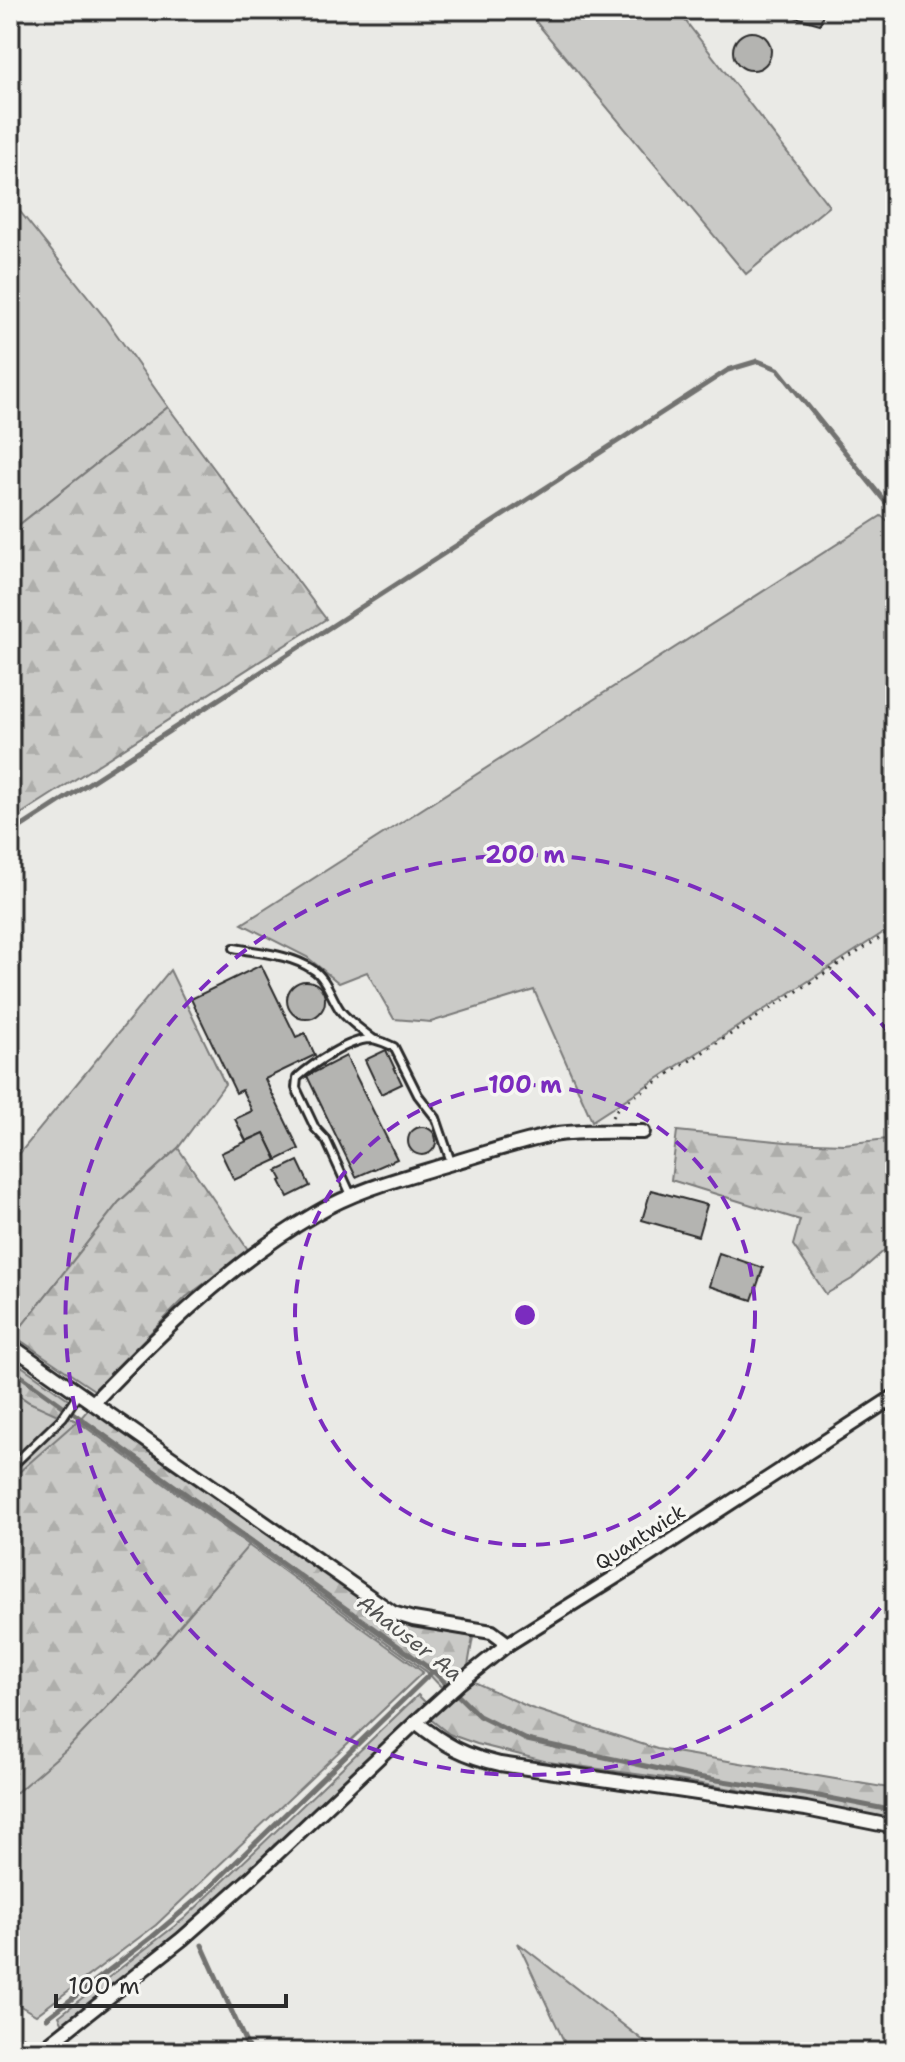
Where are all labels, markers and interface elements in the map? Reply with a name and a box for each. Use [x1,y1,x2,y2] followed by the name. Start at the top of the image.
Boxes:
[485,839,565,871] text: 200 m
[488,1069,562,1101] text: 100 m
[511,1301,539,1329] centre of rings
[590,1498,690,1576] street label: Quantwick
[351,1588,469,1688] water label: Ahauser Aa
[56,1958,286,2008] scale bar
[68,1970,140,2002] text: 100 m

